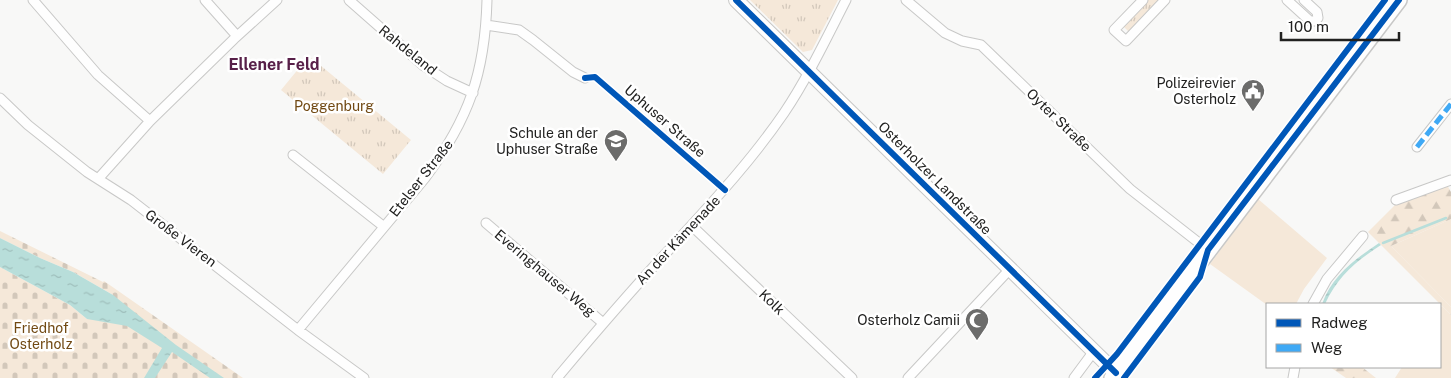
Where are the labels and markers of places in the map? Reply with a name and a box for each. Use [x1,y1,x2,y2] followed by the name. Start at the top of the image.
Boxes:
[1156,75,1236,107] place label: Polizeirevier Osterholz
[1240,78,1266,112] public building icon: Polizeirevier Osterholz
[496,125,598,157] place label: Schule an der Uphuser Straße
[603,128,629,162] school or university icon: Schule an der Uphuser Straße
[964,307,990,341] mosque icon: Osterholz Camii
[857,312,960,328] place label: Osterholz Camii

